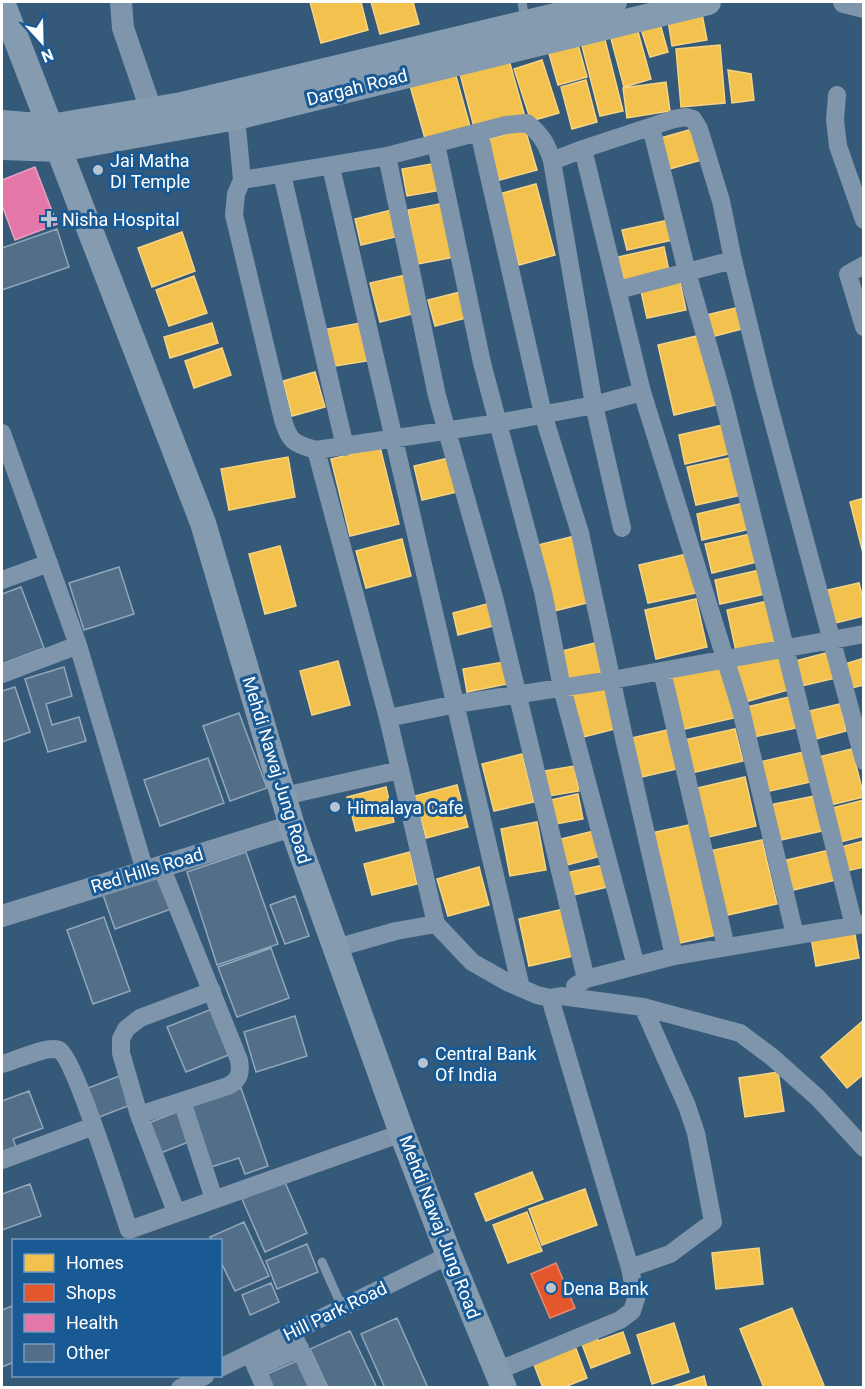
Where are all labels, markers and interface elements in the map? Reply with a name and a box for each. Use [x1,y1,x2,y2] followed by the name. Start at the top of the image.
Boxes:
[12,12,72,72] north arrow
[39,45,56,66] text: N
[304,64,410,110] street label: Dargah Road
[110,150,190,192] place label: Jai Matha DI Temple
[91,163,105,177] marker: Jai Matha DI Temple
[62,209,180,230] place label: Nisha Hospital
[40,210,58,228] marker: Nisha Hospital
[239,674,315,866] street label: Mehdi Nawaj Jung Road
[347,797,464,818] place label: Himalaya Cafe
[328,800,342,814] marker: Himalaya Cafe
[88,843,206,897] street label: Red Hills Road
[435,1043,537,1085] place label: Central Bank Of India
[416,1056,430,1070] marker: Central Bank Of India
[395,1132,485,1322] street label: Mehdi Nawaj Jung Road
[12,1239,222,1377] legend
[66,1252,124,1273] text: Homes
[280,1277,390,1345] street label: Hill Park Road
[563,1278,650,1299] place label: Dena Bank
[544,1281,558,1295] marker: Dena Bank
[66,1282,116,1303] text: Shops
[66,1312,118,1333] text: Health
[66,1342,110,1363] text: Other

